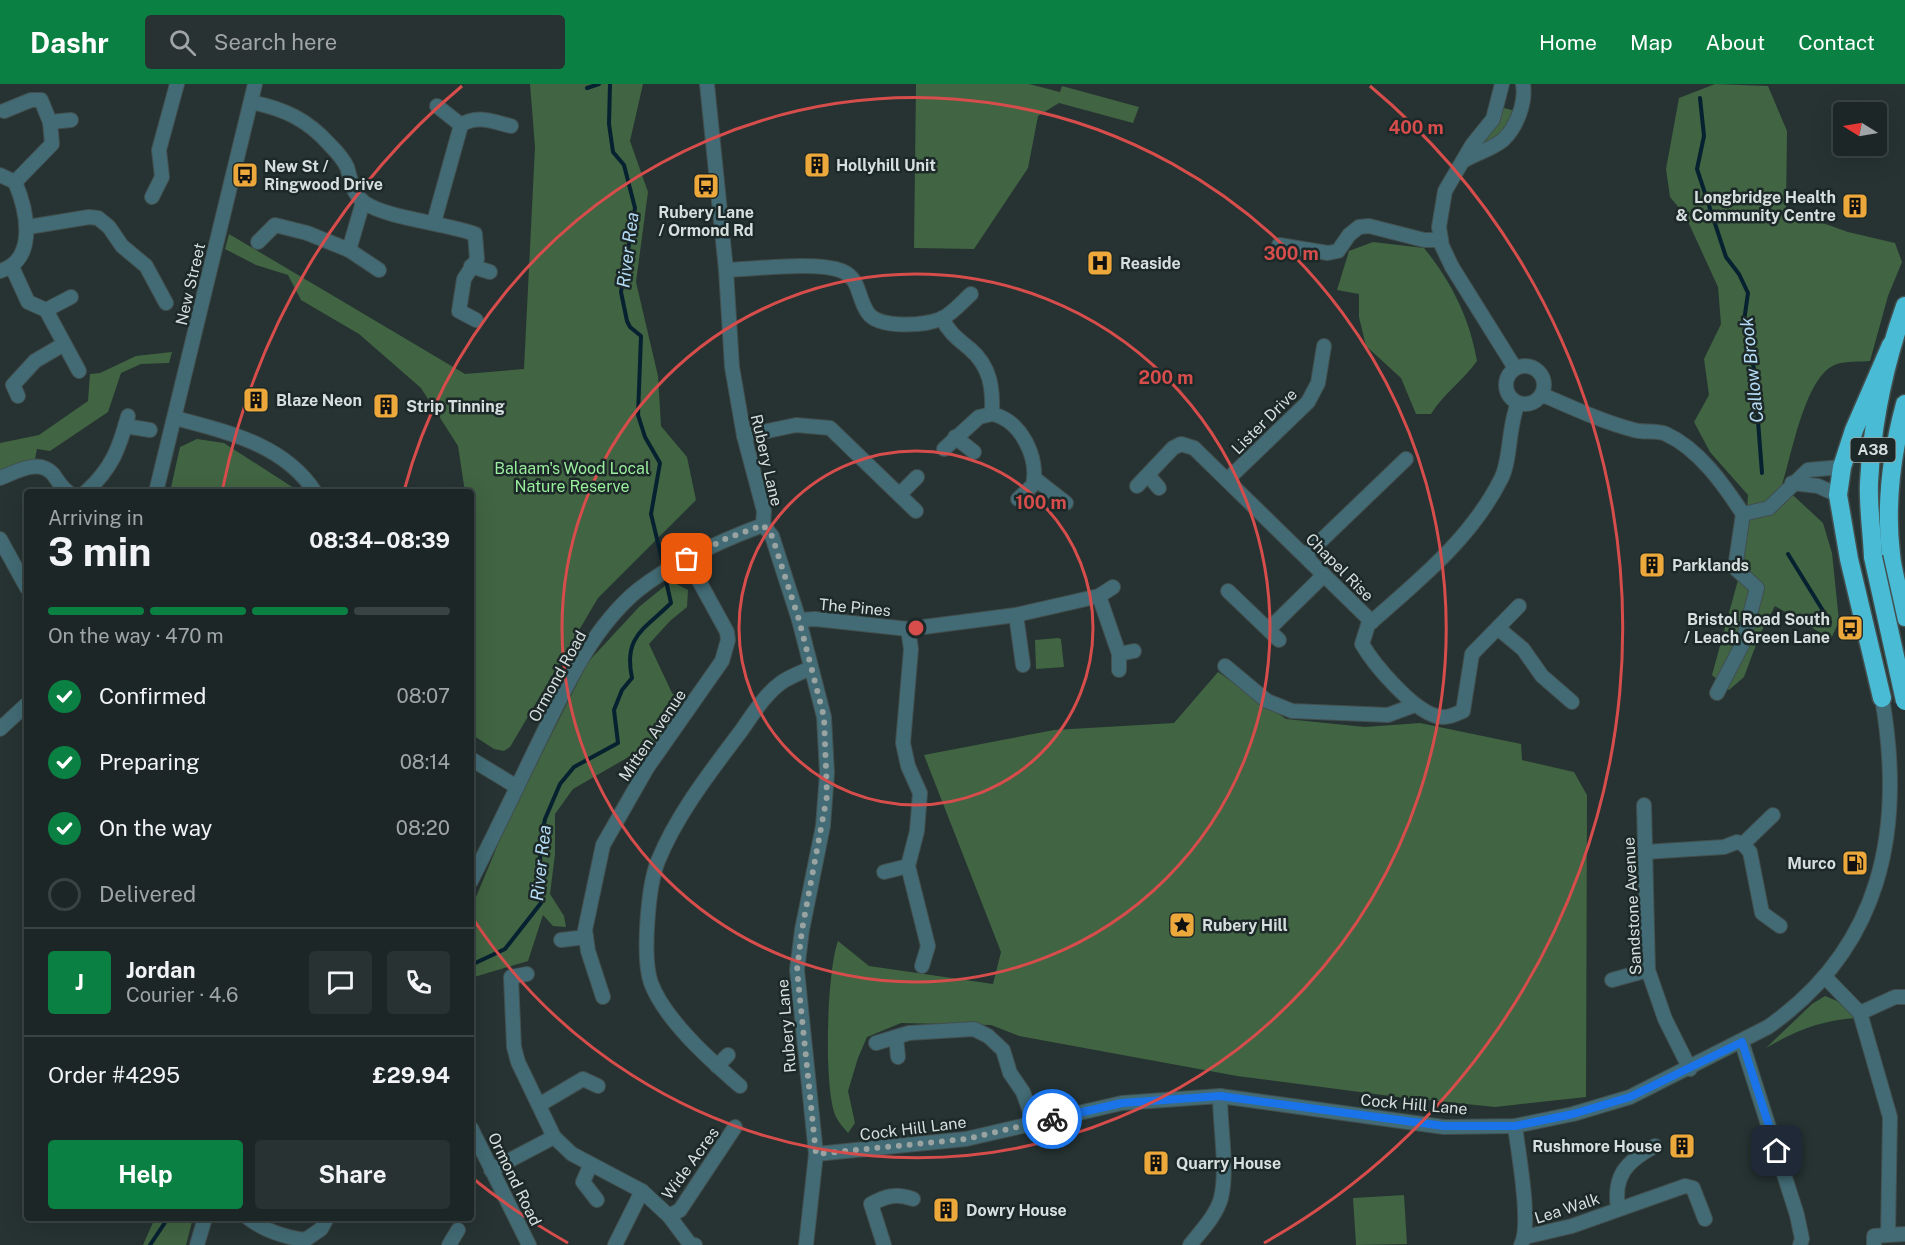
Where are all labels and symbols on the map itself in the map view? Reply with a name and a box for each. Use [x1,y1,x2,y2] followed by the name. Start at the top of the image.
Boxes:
[1833,102,1887,156] north arrow
[1388,117,1444,138] text: 400 m
[802,150,832,180] building icon: Hollyhill Unit
[836,156,936,175] place label: Hollyhill Unit
[264,157,383,194] place label: New St / Ringwood Drive
[230,160,260,190] bus stop icon: New St / Ringwood Drive
[691,171,721,201] bus stop icon: Rubery Lane / Ormond Rd
[1676,188,1836,225] place label: Longbridge Health & Community Centre
[1840,191,1870,221] building icon: Longbridge Health & Community Centre
[658,203,754,240] place label: Rubery Lane / Ormond Rd
[612,211,643,289] water label: River Rea
[172,241,209,327] street label: New Street
[1263,243,1319,264] text: 300 m
[1085,248,1115,278] hospital icon: Reaside
[1120,254,1181,273] place label: Reaside
[1735,316,1767,424] water label: Callow Brook
[1139,367,1193,388] text: 200 m
[241,385,271,415] building icon: Blaze Neon
[1228,385,1301,458] street label: Lister Drive
[276,391,362,410] place label: Blaze Neon
[371,391,401,421] building icon: Strip Tinning
[406,397,505,416] place label: Strip Tinning
[747,412,786,508] street label: Rubery Lane
[1850,438,1896,462] road number: A38
[494,459,650,496] park label: Balaam's Wood Local Nature Reserve
[1015,492,1067,513] text: 100 m
[1302,529,1378,605] street label: Chapel Rise
[661,533,712,584] pin
[1637,550,1667,580] building icon: Parklands
[1672,556,1749,575] place label: Parklands
[818,595,892,620] street label: The Pines
[1684,610,1830,647] place label: Bristol Road South / Leach Green Lane
[1835,613,1865,643] bus stop icon: Bristol Road South / Leach Green Lane
[906,618,926,638] centre of rings
[525,627,590,725] street label: Ormond Road
[615,686,690,785] street label: Mitten Avenue
[526,824,555,902] water label: River Rea
[1619,836,1646,976] street label: Sandstone Avenue
[1840,848,1870,878] fuel station icon: Murco
[1787,854,1836,873] place label: Murco
[1167,910,1197,940] place icon: Rubery Hill
[1202,916,1288,935] place label: Rubery Hill
[773,978,800,1073] street label: Rubery Lane
[1022,1089,1082,1149] courier
[1360,1090,1468,1119] street label: Cock Hill Lane
[859,1113,967,1144] street label: Cock Hill Lane
[658,1123,723,1203] street label: Wide Acres
[1751,1125,1802,1176] pin
[484,1130,545,1229] street label: Ormond Road
[1667,1131,1697,1161] building icon: Rushmore House
[1532,1137,1662,1156] place label: Rushmore House
[1141,1148,1171,1178] building icon: Quarry House
[1176,1154,1281,1173] place label: Quarry House
[1532,1189,1602,1228] street label: Lea Walk
[931,1195,961,1225] building icon: Dowry House
[966,1201,1067,1220] place label: Dowry House

